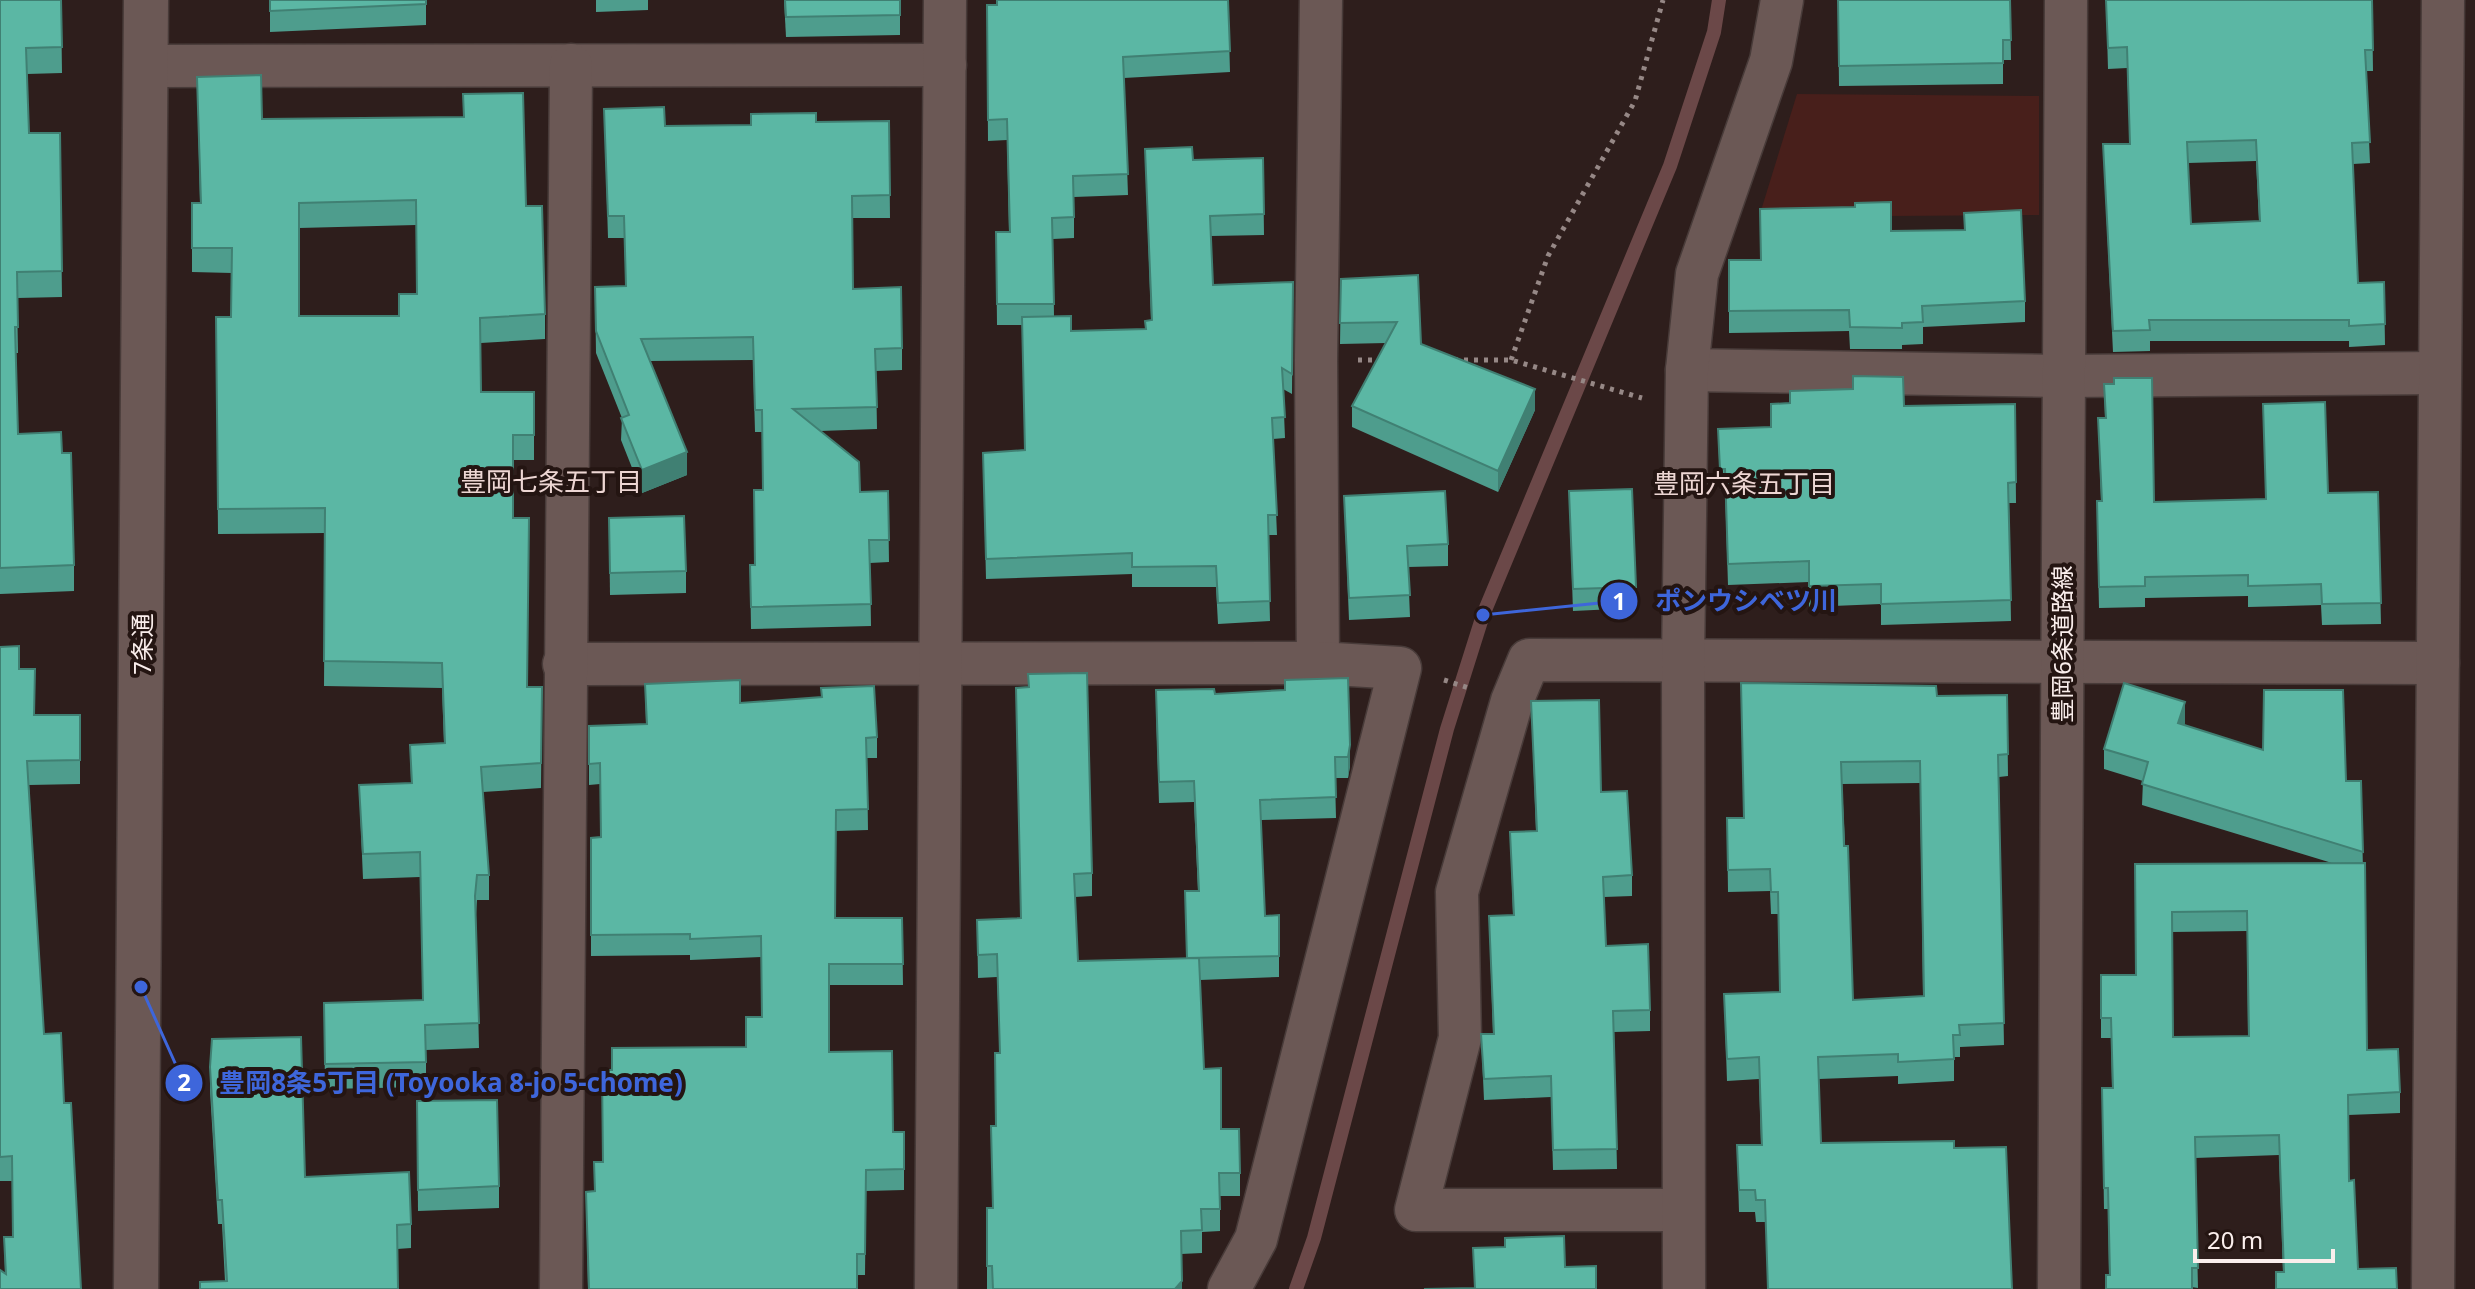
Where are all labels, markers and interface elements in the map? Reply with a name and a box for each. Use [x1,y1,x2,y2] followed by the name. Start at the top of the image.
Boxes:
[460,463,642,499] district label: 豊岡七条五丁目
[1653,465,1835,501] district label: 豊岡六条五丁目
[2045,565,2078,723] street label: 豊岡6条道路線
[1599,576,1853,626] callout: ポンウシベツ川
[1655,582,1837,618] text: ポンウシベツ川
[1612,584,1626,617] text: 1
[125,613,158,675] street label: 7条通
[164,1058,699,1108] callout: 豊岡8条5丁目 (Toyooka 8-jo 5-chome)
[219,1064,683,1100] text: 豊岡8条5丁目 (Toyooka 8-jo 5-chome)
[177,1065,191,1098] text: 2
[2195,1213,2333,1263] scale bar
[2207,1223,2263,1256] text: 20 m

